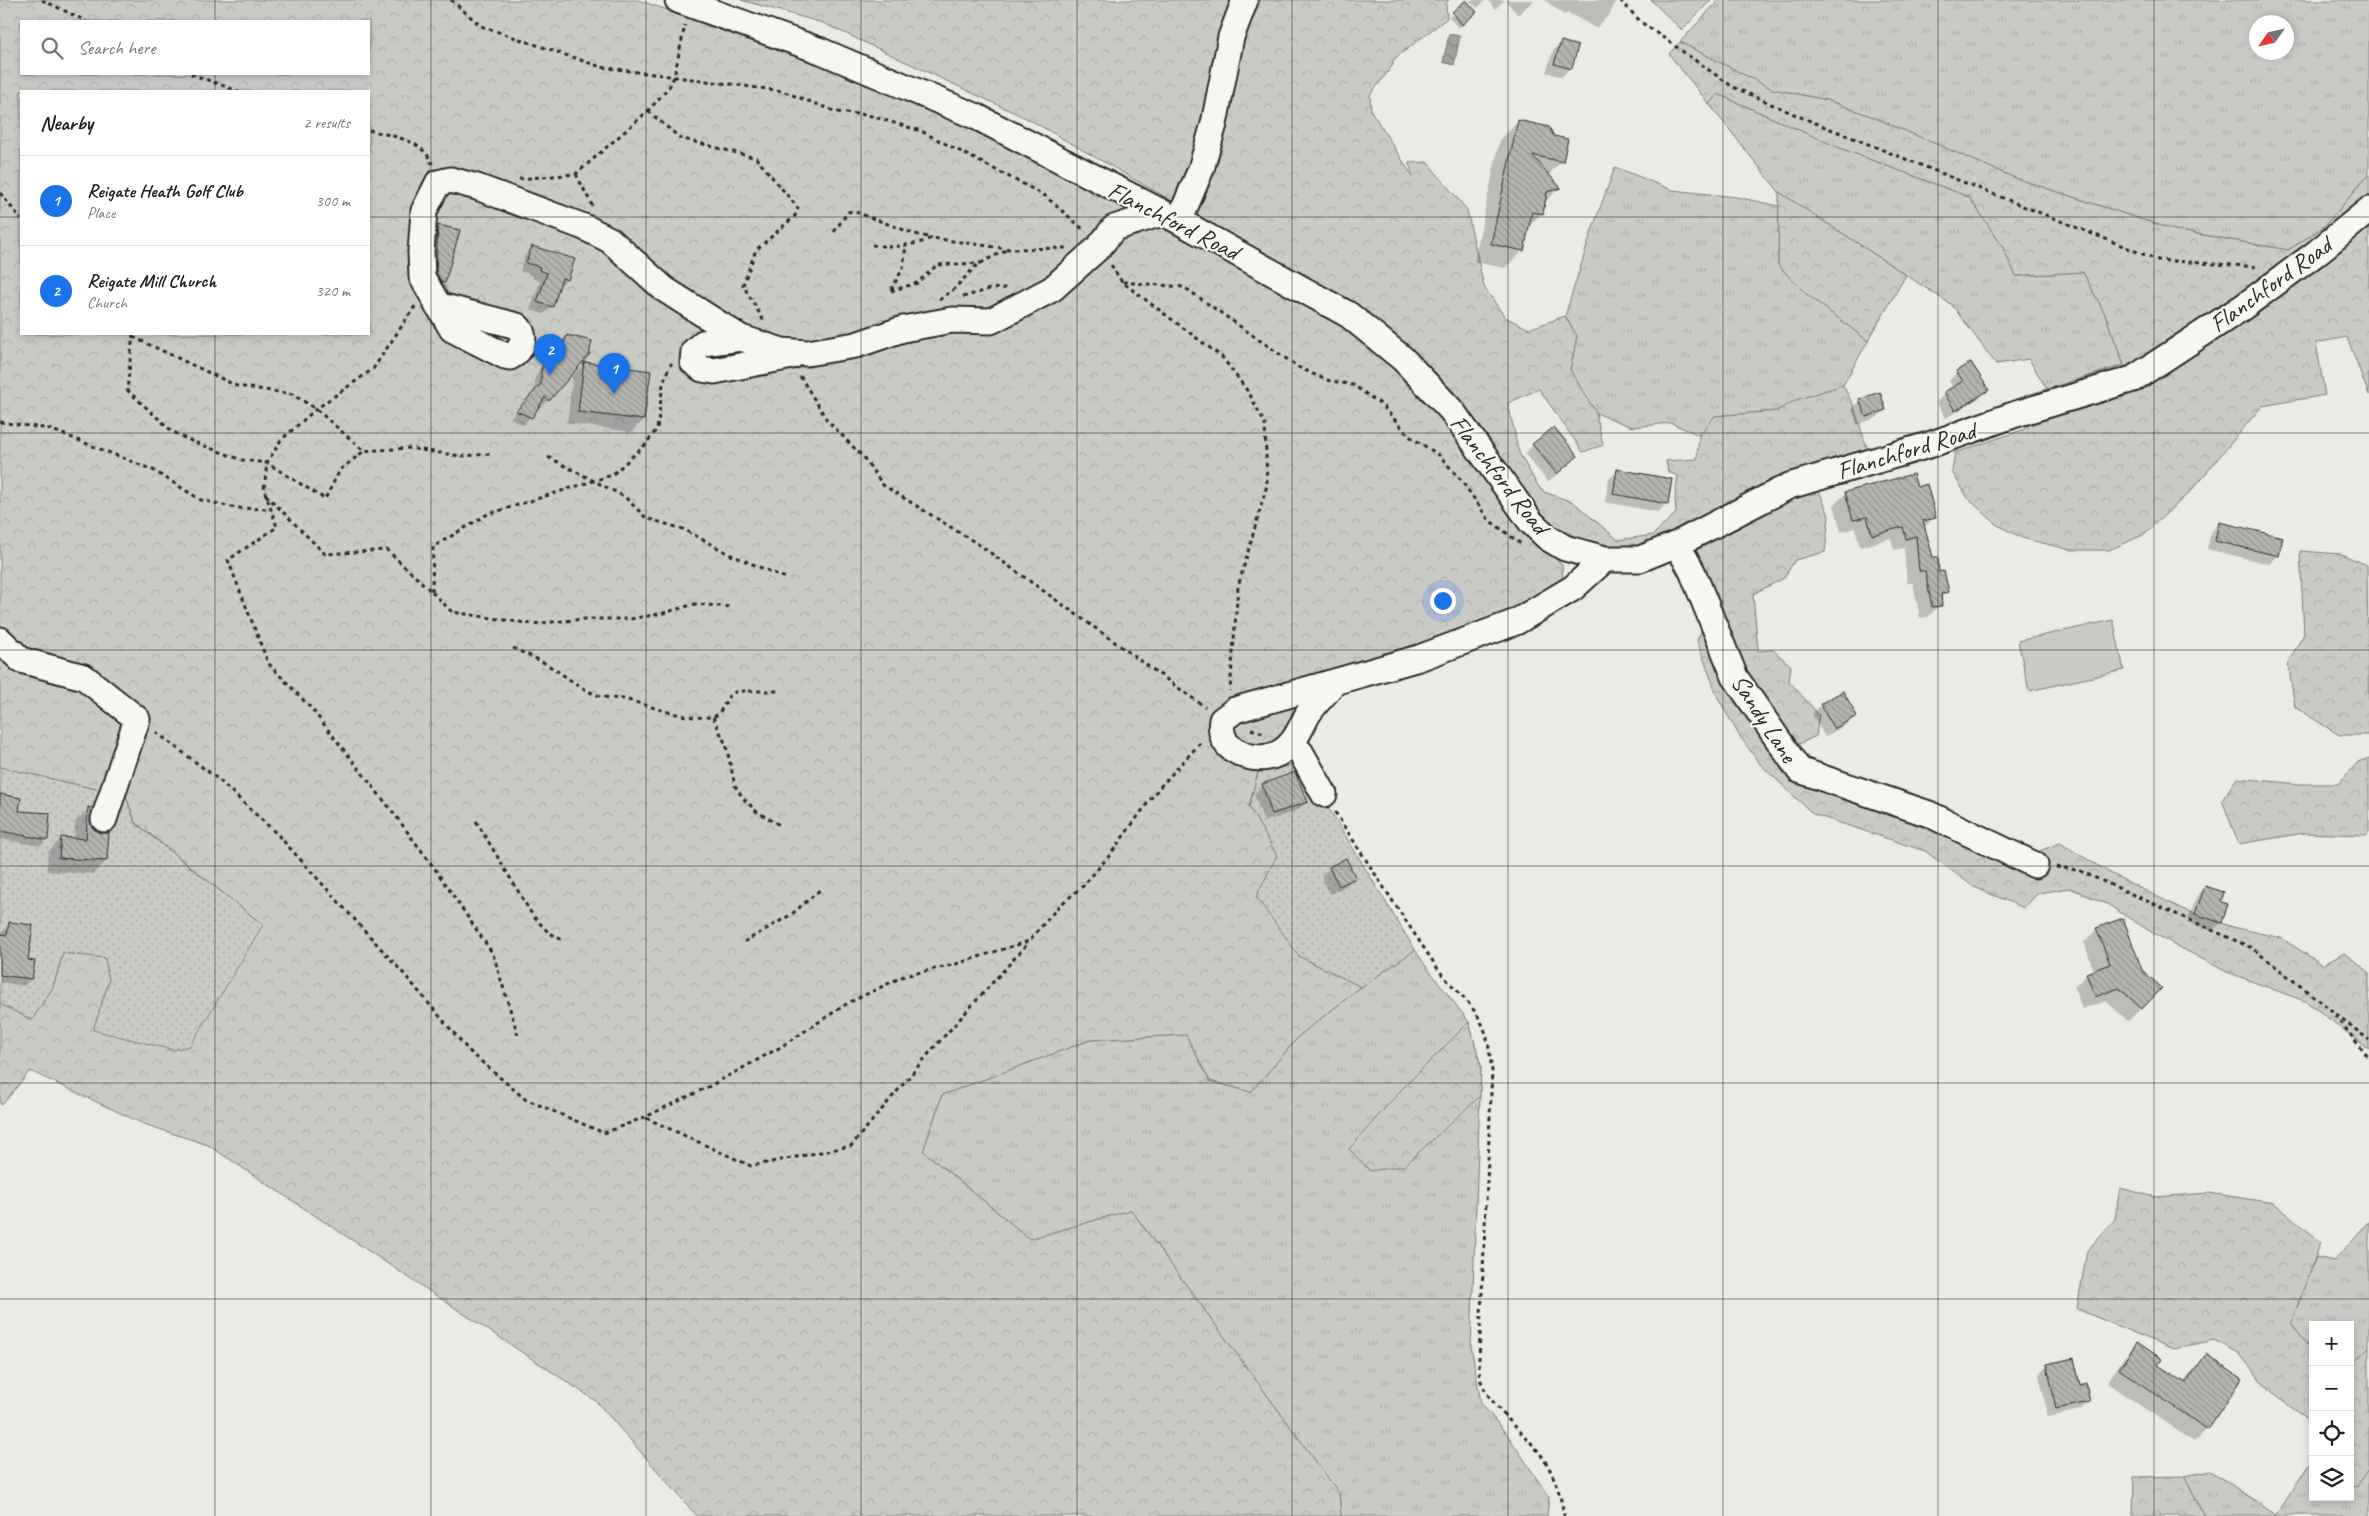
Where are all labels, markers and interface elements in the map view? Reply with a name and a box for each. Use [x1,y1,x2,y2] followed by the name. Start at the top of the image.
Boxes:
[2249,15,2294,60] north arrow
[20,20,370,75] search box
[38,34,66,62] icon: search
[78,36,155,60] text: Search here
[40,110,93,136] text: Nearby
[303,113,350,133] text: 2 results
[1103,174,1248,269] street label: Flanchford Road
[87,179,243,203] text: Reigate Heath Golf Club
[52,191,60,211] text: 1
[316,191,350,211] text: 300 m
[87,203,115,223] text: Place
[2203,227,2341,340] street label: Flanchford Road
[87,269,216,293] text: Reigate Mill Church
[52,281,60,301] text: 2
[316,281,350,301] text: 320 m
[87,293,127,313] text: Church
[534,334,566,375] pin: 2
[598,353,630,394] pin: 1
[1443,408,1558,544] street label: Flanchford Road
[1833,414,1983,487] street label: Flanchford Road
[1430,588,1456,614] your location
[1724,669,1805,770] street label: Sandy Lane
[2309,1321,2354,1501] map controls
[2309,1321,2354,1366] button: +
[2309,1366,2354,1411] button: −
[2309,1411,2354,1456] button: locate
[2309,1456,2354,1501] button: layers

